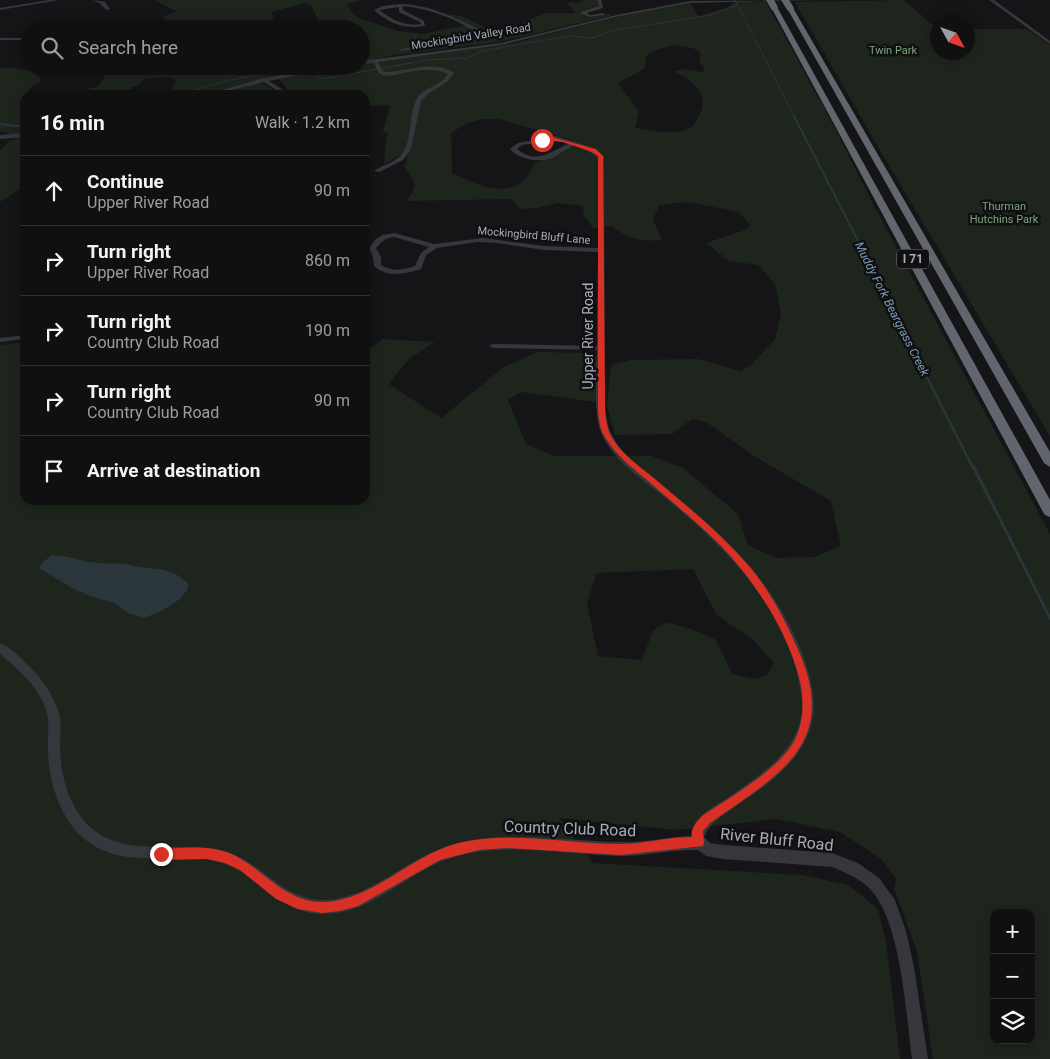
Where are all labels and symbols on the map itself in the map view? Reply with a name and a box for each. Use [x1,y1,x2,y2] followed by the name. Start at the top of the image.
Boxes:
[930,15,975,60] north arrow
[411,21,532,52] street label: Mockingbird Valley Road
[869,44,918,57] park label: Twin Park
[531,129,554,152] route start
[970,200,1039,226] park label: Thurman Hutchins Park
[477,224,591,247] street label: Mockingbird Bluff Lane
[852,240,932,379] water label: Muddy Fork Beargrass Creek
[897,250,929,268] road number: I 71
[580,283,596,389] street label: Upper River Road
[504,817,636,840] street label: Country Club Road
[719,824,835,855] street label: River Bluff Road
[150,843,173,866] route end

